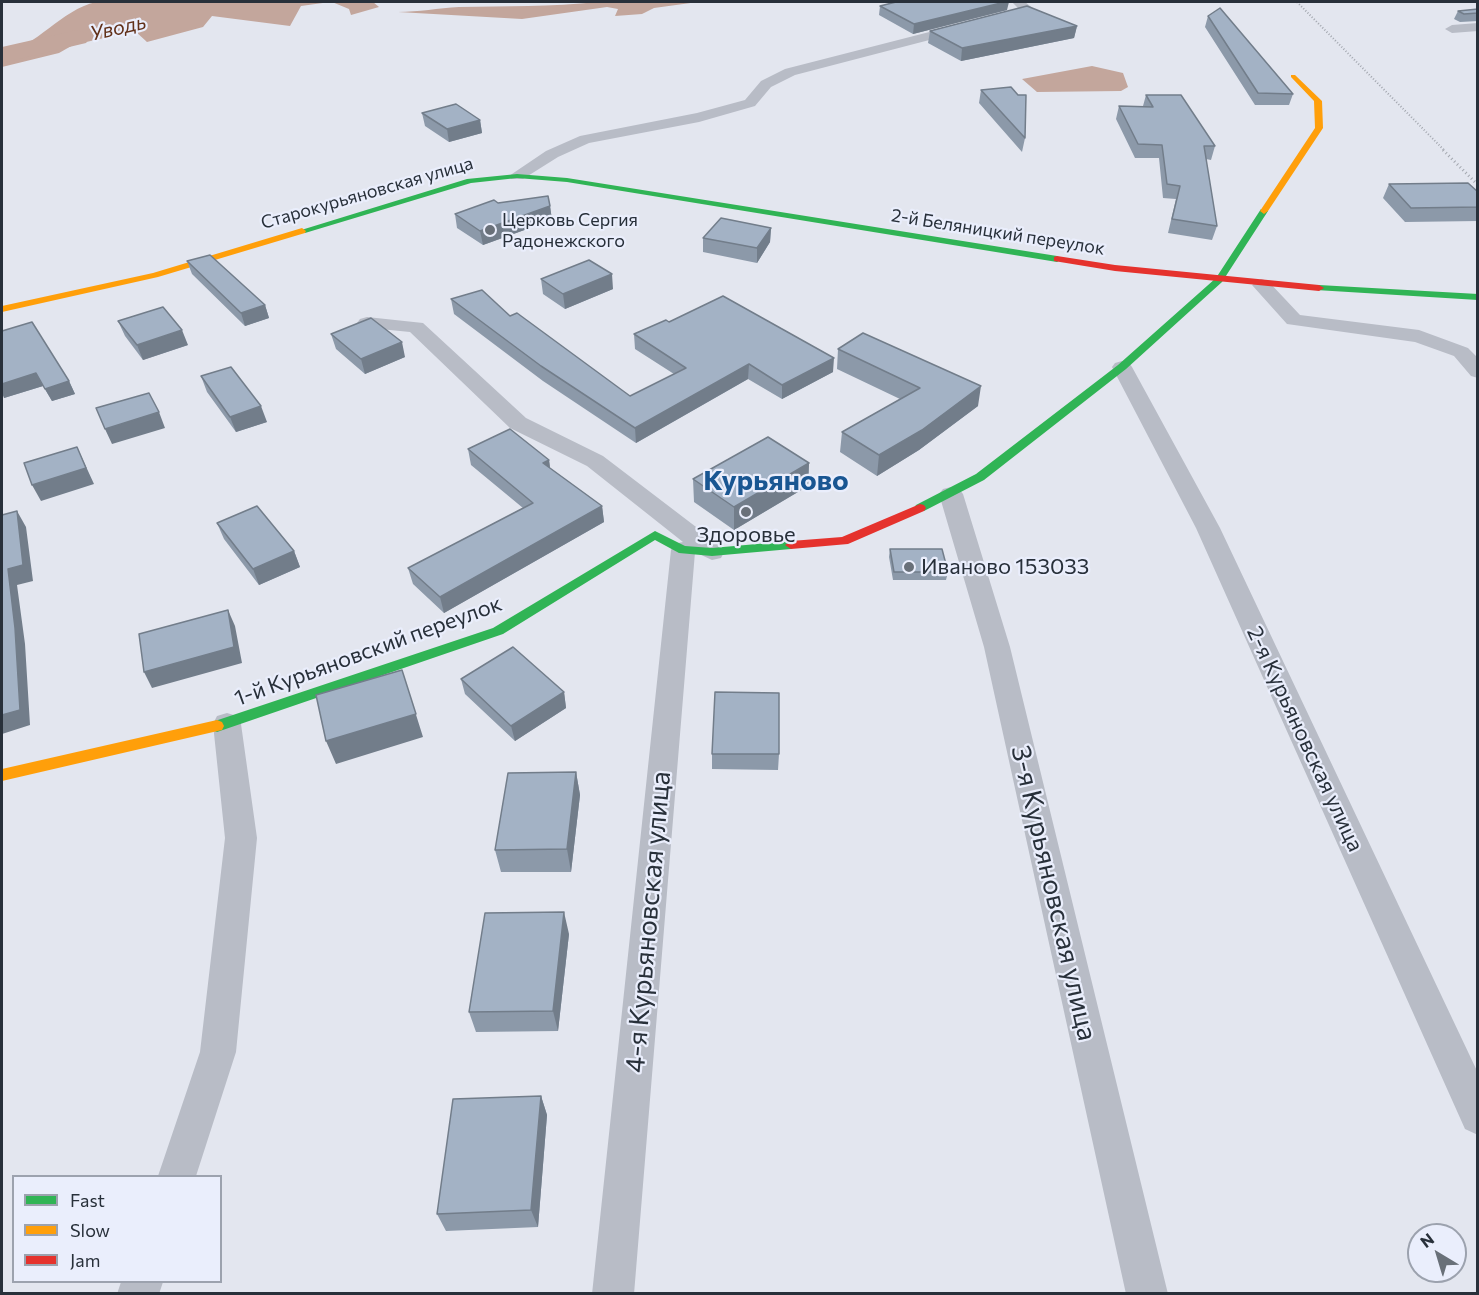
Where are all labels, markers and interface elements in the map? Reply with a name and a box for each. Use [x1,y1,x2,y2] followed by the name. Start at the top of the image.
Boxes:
[88,10,148,46] water label: Уводь
[258,152,476,234] street label: Старокурьяновская улица
[890,204,1106,260] street label: 2-й Беляницкий переулок
[502,209,638,252] place label: Церковь Сергия Радонежского
[483,223,497,237] marker: Церковь Сергия Радонежского
[703,464,849,498] district label: Курьяново
[739,505,753,519] marker: Здоровье
[696,522,796,548] place label: Здоровье
[921,554,1089,580] place label: Иваново 153033
[902,560,916,574] marker: Иваново 153033
[231,590,505,712] street label: 1-й Курьяновский переулок
[1241,622,1369,856] street label: 2-я Курьяновская улица
[1004,742,1104,1044] street label: 3-я Курьяновская улица
[619,770,677,1074] street label: 4-я Курьяновская улица
[12,1175,222,1283] legend
[70,1189,105,1211] text: Fast
[70,1219,110,1241] text: Slow
[1407,1223,1467,1283] north arrow
[1416,1229,1437,1251] text: N
[70,1249,100,1271] text: Jam

